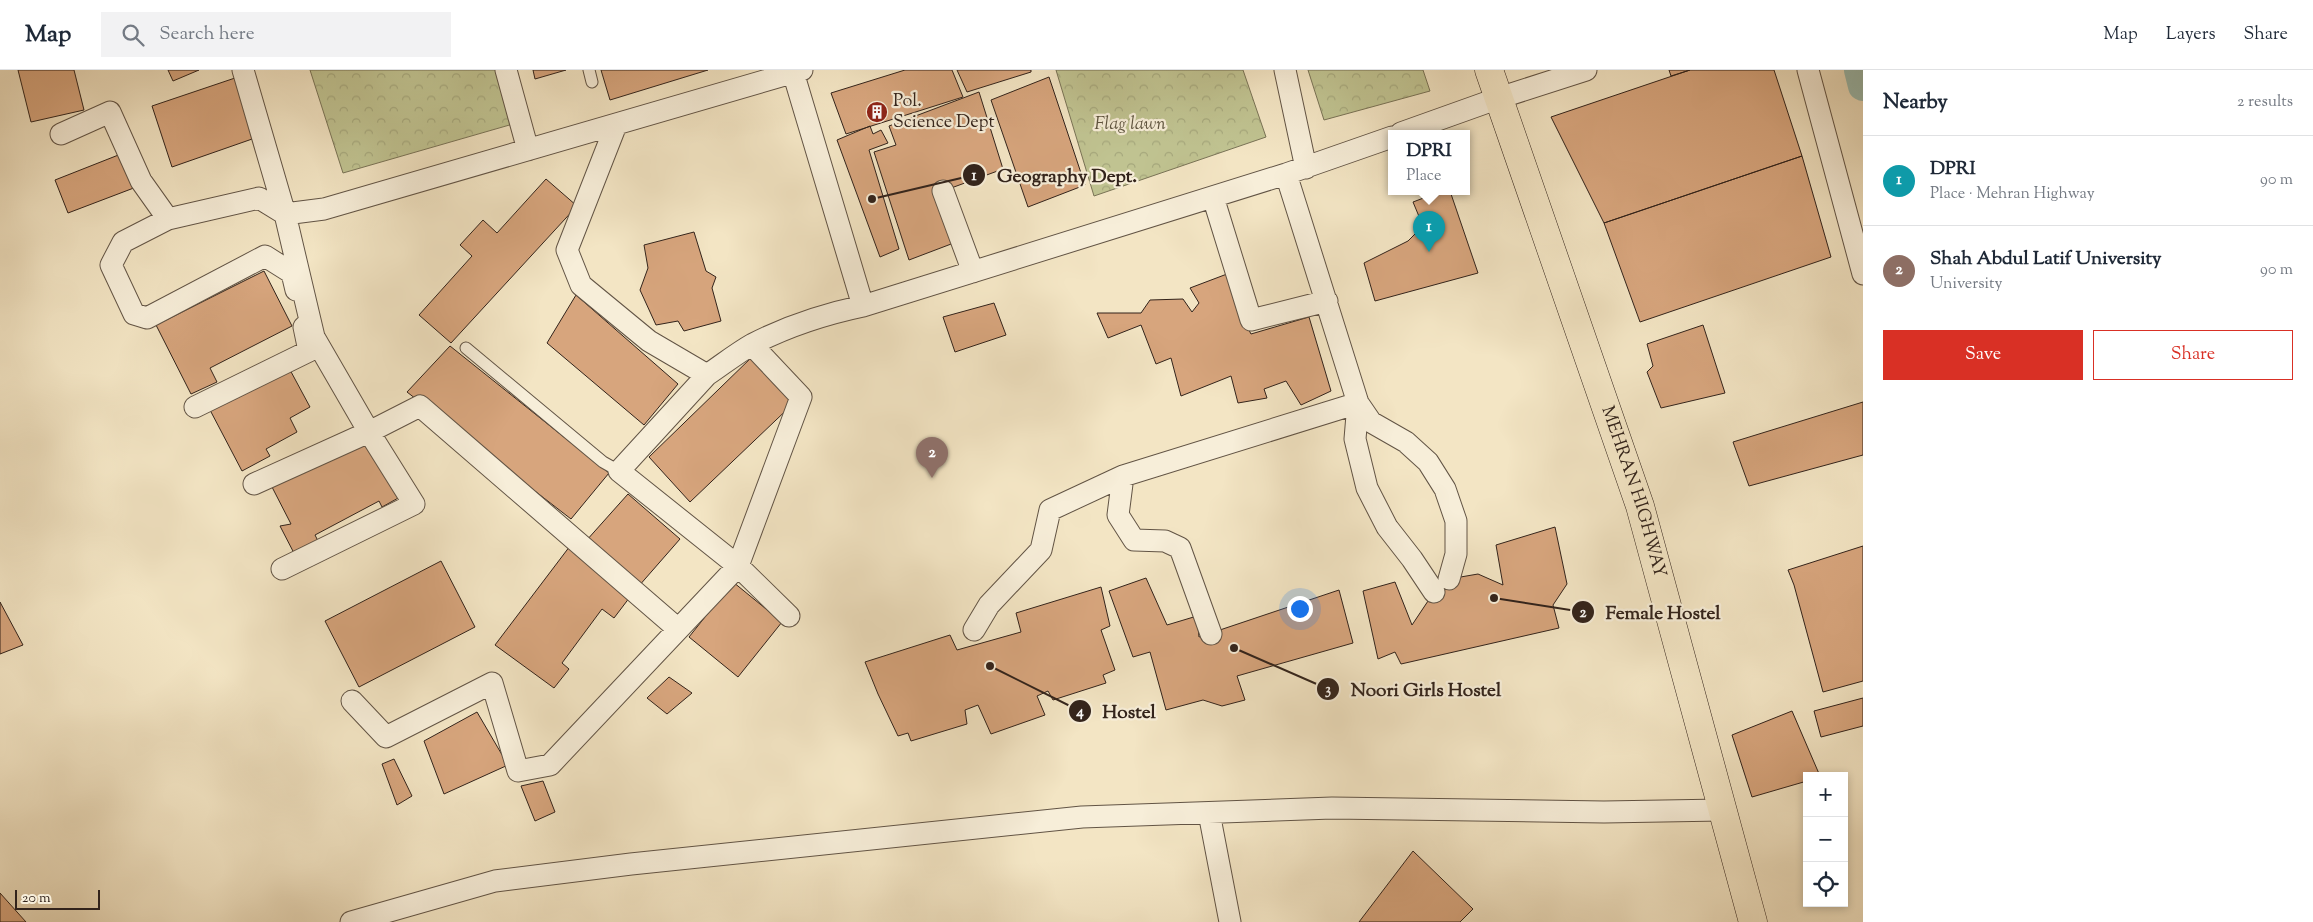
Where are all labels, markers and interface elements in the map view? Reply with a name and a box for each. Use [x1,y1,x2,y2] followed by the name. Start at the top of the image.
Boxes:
[101,12,451,57] search box
[25,18,71,52] text: Map
[119,21,147,49] icon: search
[159,21,255,48] text: Search here
[2103,22,2138,48] text: Map
[2166,22,2216,48] text: Layers
[2244,22,2288,48] text: Share
[1883,88,1948,118] text: Nearby
[893,89,995,136] place label: Pol. Science Dept
[2237,91,2293,114] text: 2 results
[865,100,889,124] building icon: Pol. Science Dept
[1094,112,1166,138] park label: Flag lawn
[1388,130,1470,195] popup
[1406,138,1452,165] text: DPRI
[1930,156,1976,183] text: DPRI
[962,158,1147,192] callout: Geography Dept.
[997,164,1137,191] text: Geography Dept.
[1406,165,1442,188] text: Place
[971,166,977,187] text: 1
[1896,169,1902,192] text: 1
[2260,169,2293,192] text: 90 m
[1930,183,2095,206] text: Place · Mehran Highway
[1413,211,1445,252] pin: 1
[1930,246,2162,273] text: Shah Abdul Latif University
[1895,259,1903,282] text: 2
[2260,259,2293,282] text: 90 m
[1930,273,2003,296] text: University
[1883,330,2083,380] button: Save
[2093,330,2293,380] button: Share
[1593,403,1672,581] street label: MEHRAN HIGHWAY
[916,437,948,478] pin: 2
[1571,595,1731,629] callout: Female Hostel
[1287,596,1313,622] your location
[1605,601,1721,628] text: Female Hostel
[1579,603,1587,624] text: 2
[1316,672,1511,706] callout: Noori Girls Hostel
[1351,678,1502,705] text: Noori Girls Hostel
[1325,680,1331,701] text: 3
[1067,694,1166,728] callout: Hostel
[1102,700,1156,727] text: Hostel
[1075,702,1084,723] text: 4
[1803,772,1848,907] map controls
[1803,772,1848,817] button: +
[1803,817,1848,862] button: −
[1803,862,1848,907] button: locate
[15,887,100,910] scale bar
[22,889,51,909] text: 20 m

